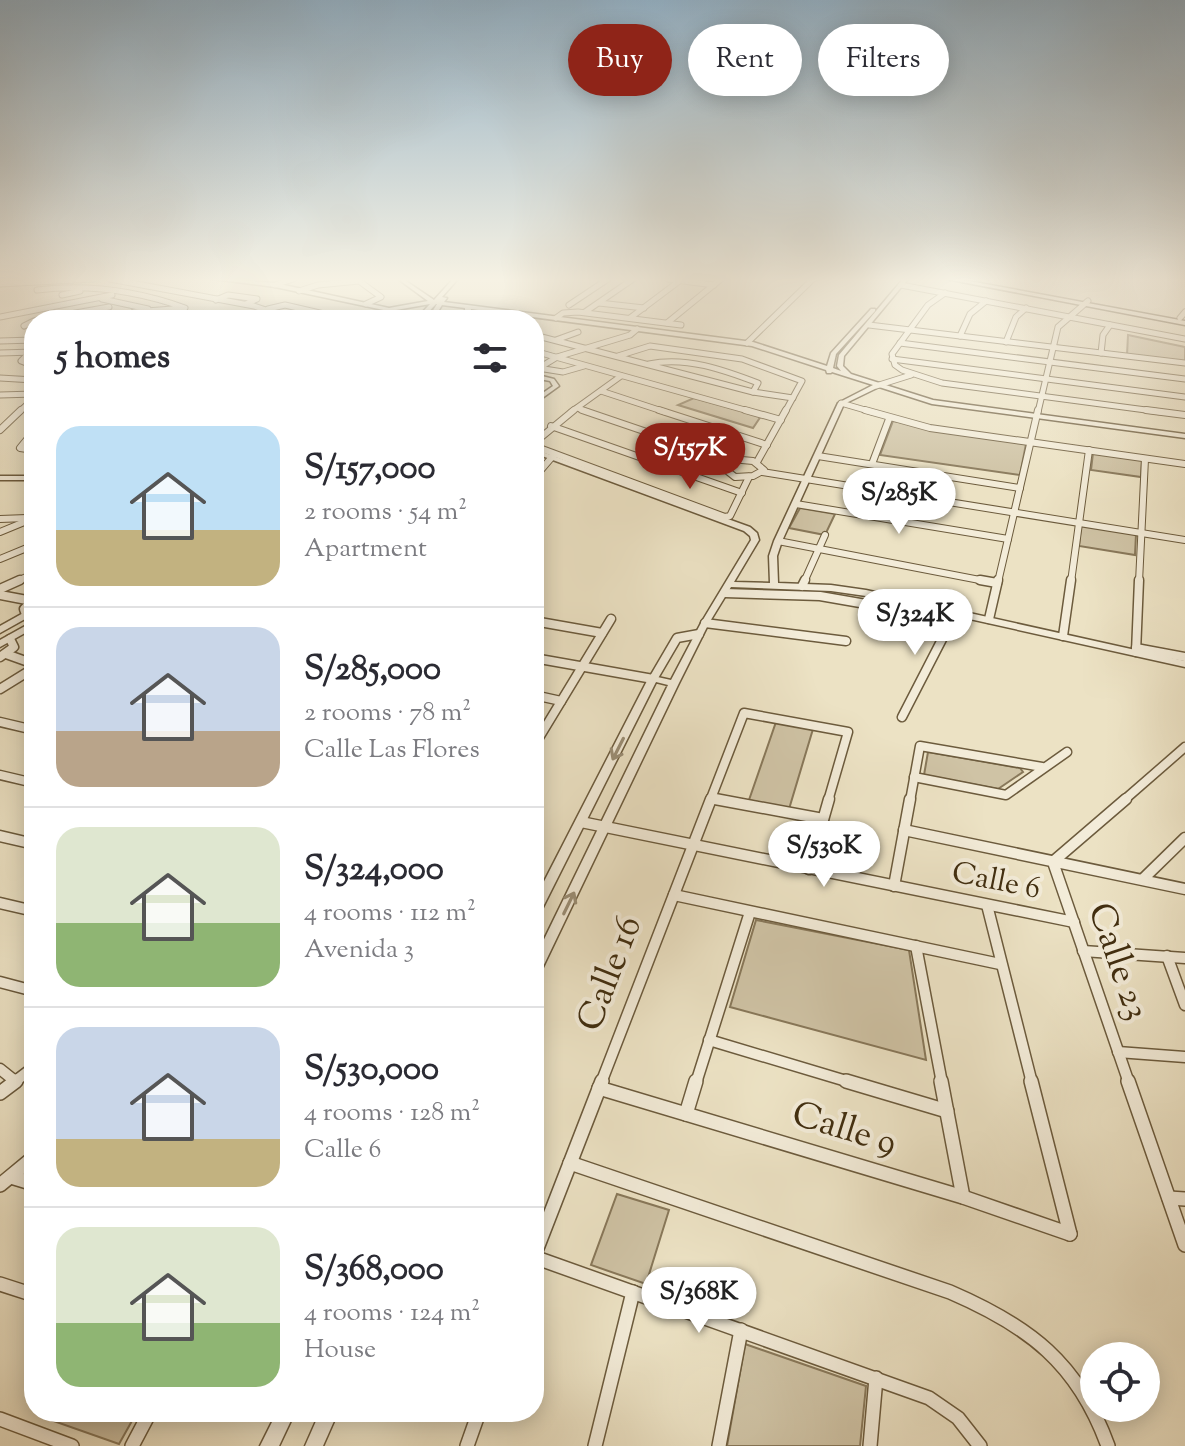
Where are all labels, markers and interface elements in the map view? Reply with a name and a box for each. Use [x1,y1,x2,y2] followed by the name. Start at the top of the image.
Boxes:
[568,24,672,96] chip: Buy
[688,24,802,96] chip: Rent
[818,24,949,96] chip: Filters
[56,334,170,383] text: 5 homes
[468,336,512,380] icon: filters
[625,423,755,491] pin: S/157K
[653,430,727,467] text: S/157K
[304,445,436,494] text: S/157,000
[120,458,216,554] icon: home
[834,468,964,536] pin: S/285K
[861,475,937,512] text: S/285K
[304,494,467,531] text: 2 rooms · 54 m²
[304,531,427,568] text: Apartment
[850,589,980,657] pin: S/324K
[876,596,954,633] text: S/324K
[304,646,441,695] text: S/285,000
[120,659,216,755] icon: home
[304,695,471,732] text: 2 rooms · 78 m²
[304,732,480,769] text: Calle Las Flores
[609,737,625,761] one-way arrow
[759,821,889,889] pin: S/530K
[786,828,862,865] text: S/530K
[304,846,444,895] text: S/324,000
[948,852,1044,912] street label: Calle 6
[120,859,216,955] icon: home
[561,892,577,916] one-way arrow
[304,895,476,932] text: 4 rooms · 112 m²
[1073,896,1161,1028] street label: Calle 23
[565,909,657,1039] street label: Calle 16
[304,932,414,969] text: Avenida 3
[304,1046,439,1095] text: S/530,000
[120,1059,216,1155] icon: home
[785,1090,903,1170] street label: Calle 9
[304,1095,480,1132] text: 4 rooms · 128 m²
[304,1132,381,1169] text: Calle 6
[304,1246,444,1295] text: S/368,000
[120,1259,216,1355] icon: home
[634,1267,764,1335] pin: S/368K
[659,1274,739,1311] text: S/368K
[304,1295,480,1332] text: 4 rooms · 124 m²
[304,1332,376,1369] text: House
[1080,1342,1160,1422] map controls
[1080,1342,1160,1422] button: locate

